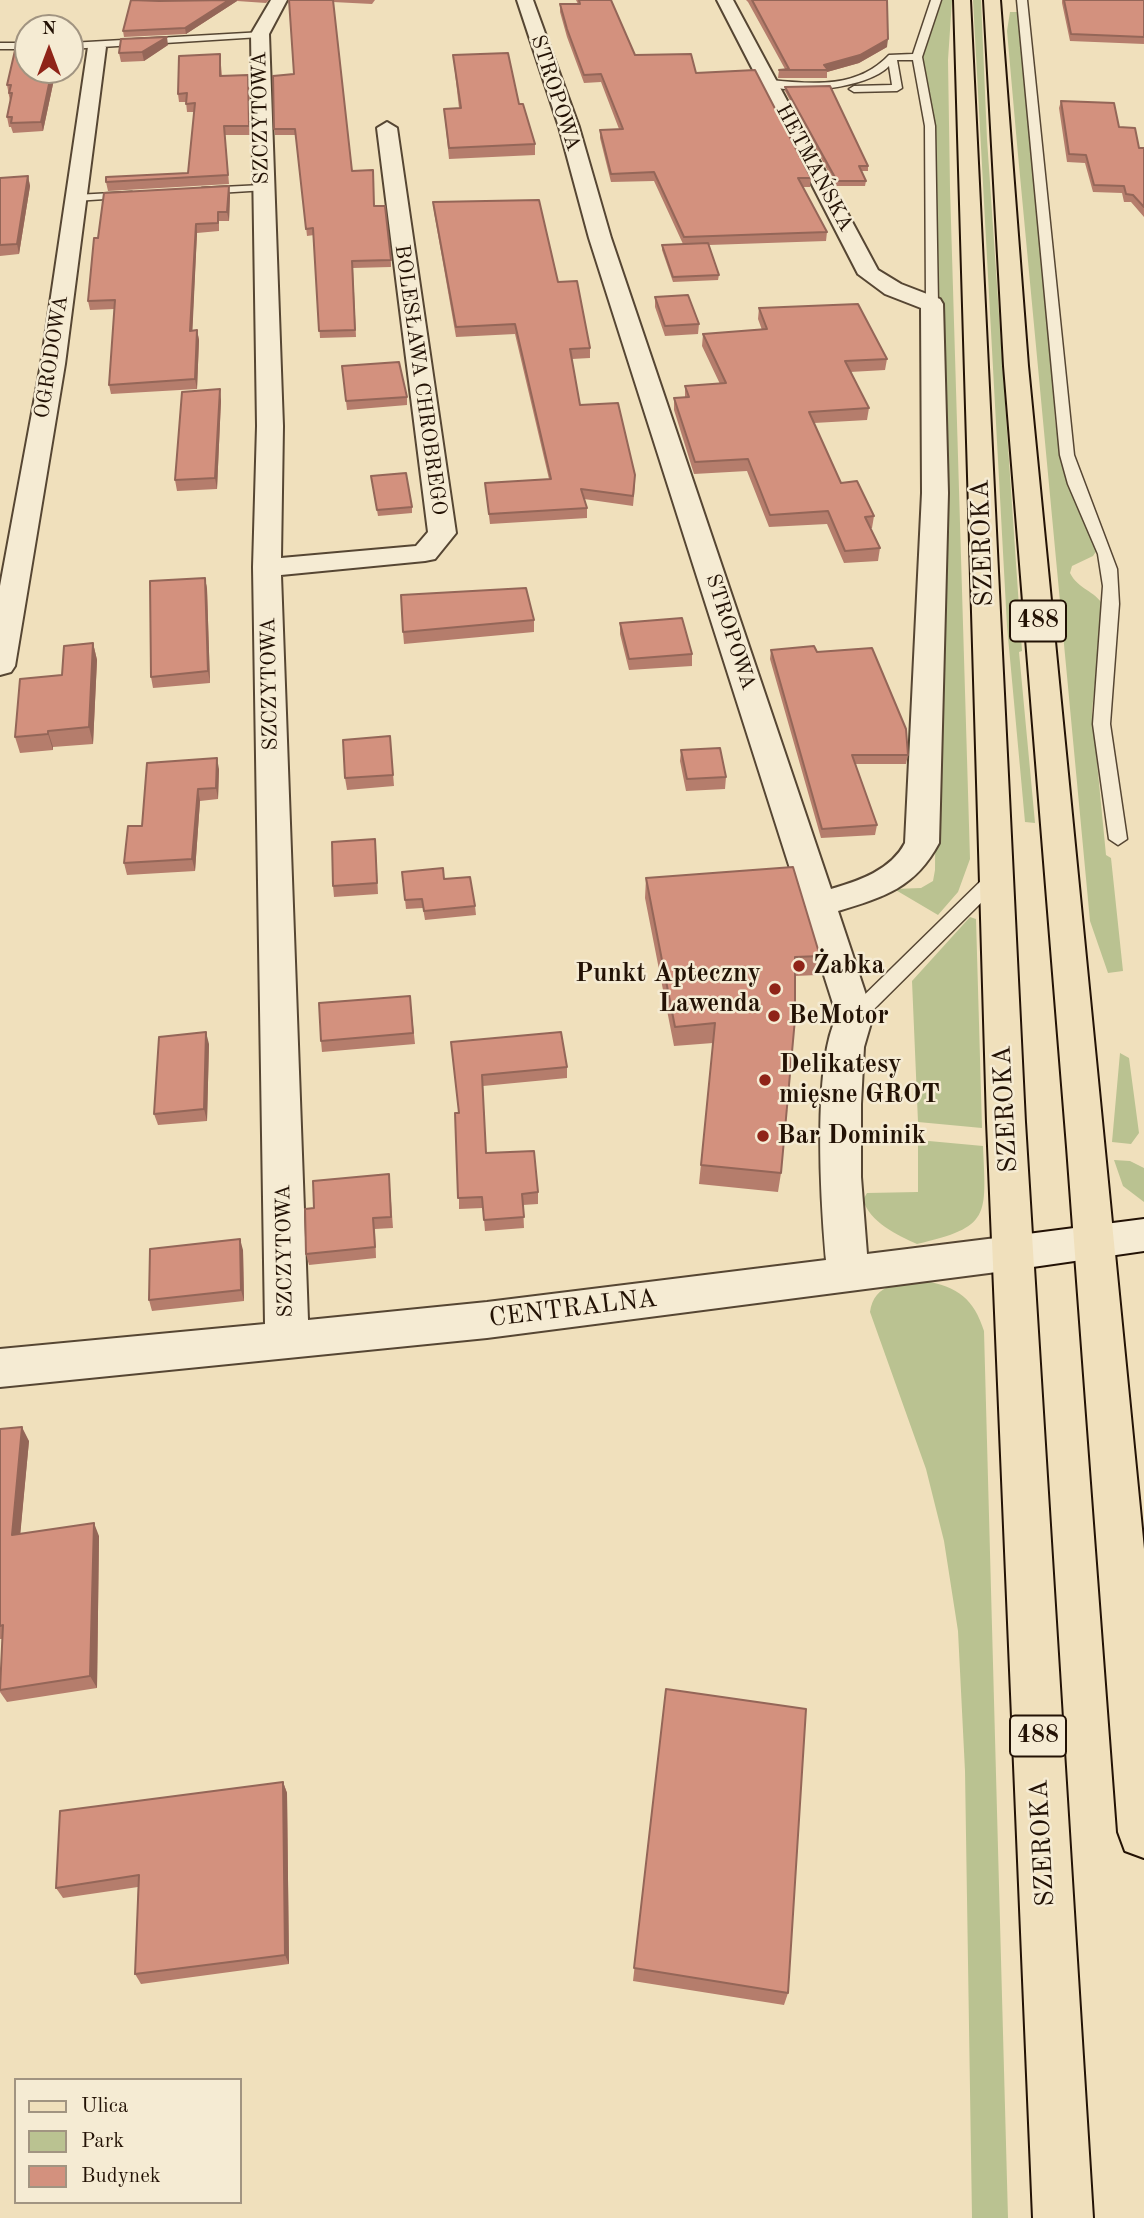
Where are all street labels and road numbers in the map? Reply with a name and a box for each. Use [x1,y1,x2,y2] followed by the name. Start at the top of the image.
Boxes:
[524,32,586,154] street label: STROPOWA
[247,51,275,185] street label: SZCZYTOWA
[770,100,858,236] street label: HETMAŃSKA
[388,243,452,517] street label: BOLESŁAWA CHROBREGO
[30,294,74,420] street label: OGRODOWA
[965,479,1001,607] street label: SZEROKA
[699,571,761,693] street label: STROPOWA
[1010,600,1066,642] road number: 488
[256,617,284,751] street label: SZCZYTOWA
[987,1045,1025,1173] street label: SZEROKA
[271,1184,299,1318] street label: SZCZYTOWA
[487,1283,659,1335] street label: CENTRALNA
[1010,1716,1066,1756] road number: 488
[1024,1779,1062,1907] street label: SZEROKA

